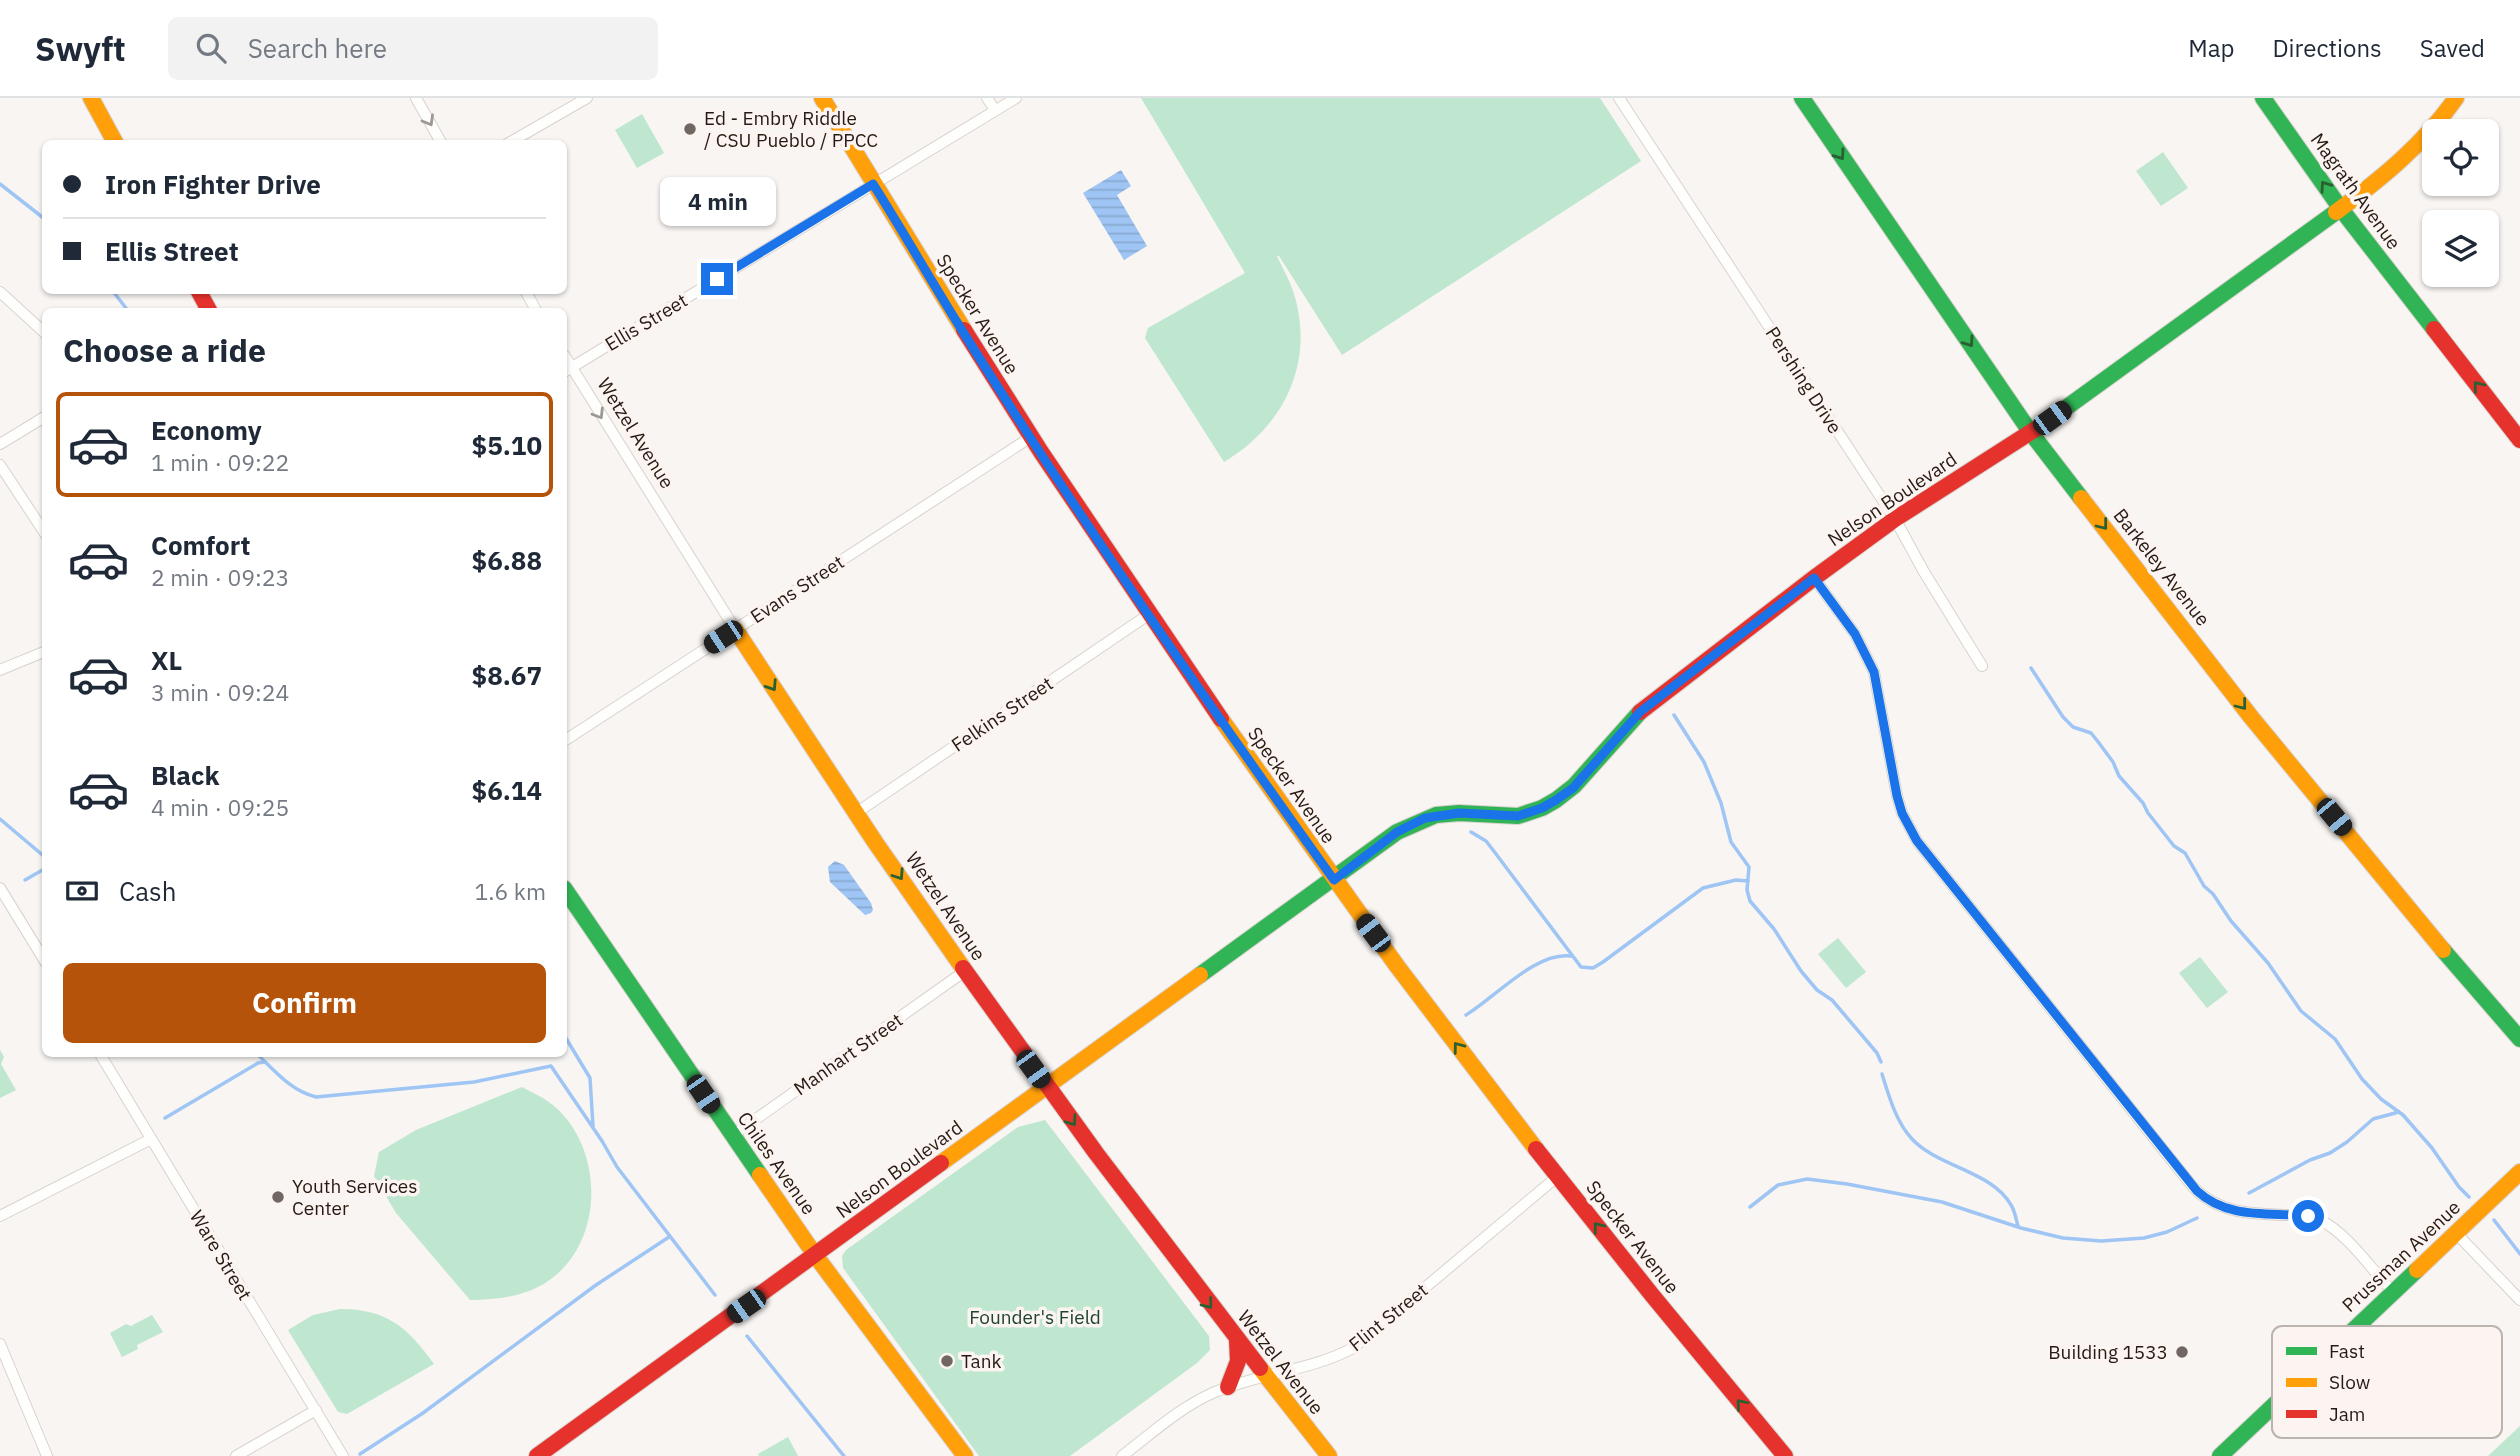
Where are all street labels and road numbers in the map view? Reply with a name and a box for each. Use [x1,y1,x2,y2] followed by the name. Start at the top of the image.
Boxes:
[2306,128,2406,254] street label: Magrath Avenue
[932,250,1024,378] street label: Specker Avenue
[600,288,692,356] street label: Ellis Street
[1761,322,1847,438] street label: Pershing Drive
[592,373,680,493] street label: Wetzel Avenue
[1823,447,1961,551] street label: Nelson Boulevard
[2109,503,2215,631] street label: Barkeley Avenue
[746,550,848,628] street label: Evans Street
[947,671,1057,757] street label: Felkins Street
[1243,722,1341,848] street label: Specker Avenue
[901,847,991,965] street label: Wetzel Avenue
[789,1008,907,1100] street label: Manhart Street
[733,1107,821,1219] street label: Chiles Avenue
[831,1115,967,1223] street label: Nelson Boulevard
[1581,1176,1685,1298] street label: Specker Avenue
[2337,1195,2465,1317] street label: Prussman Avenue
[185,1206,257,1304] street label: Ware Street
[1344,1278,1432,1356] street label: Flint Street
[1233,1305,1329,1419] street label: Wetzel Avenue

